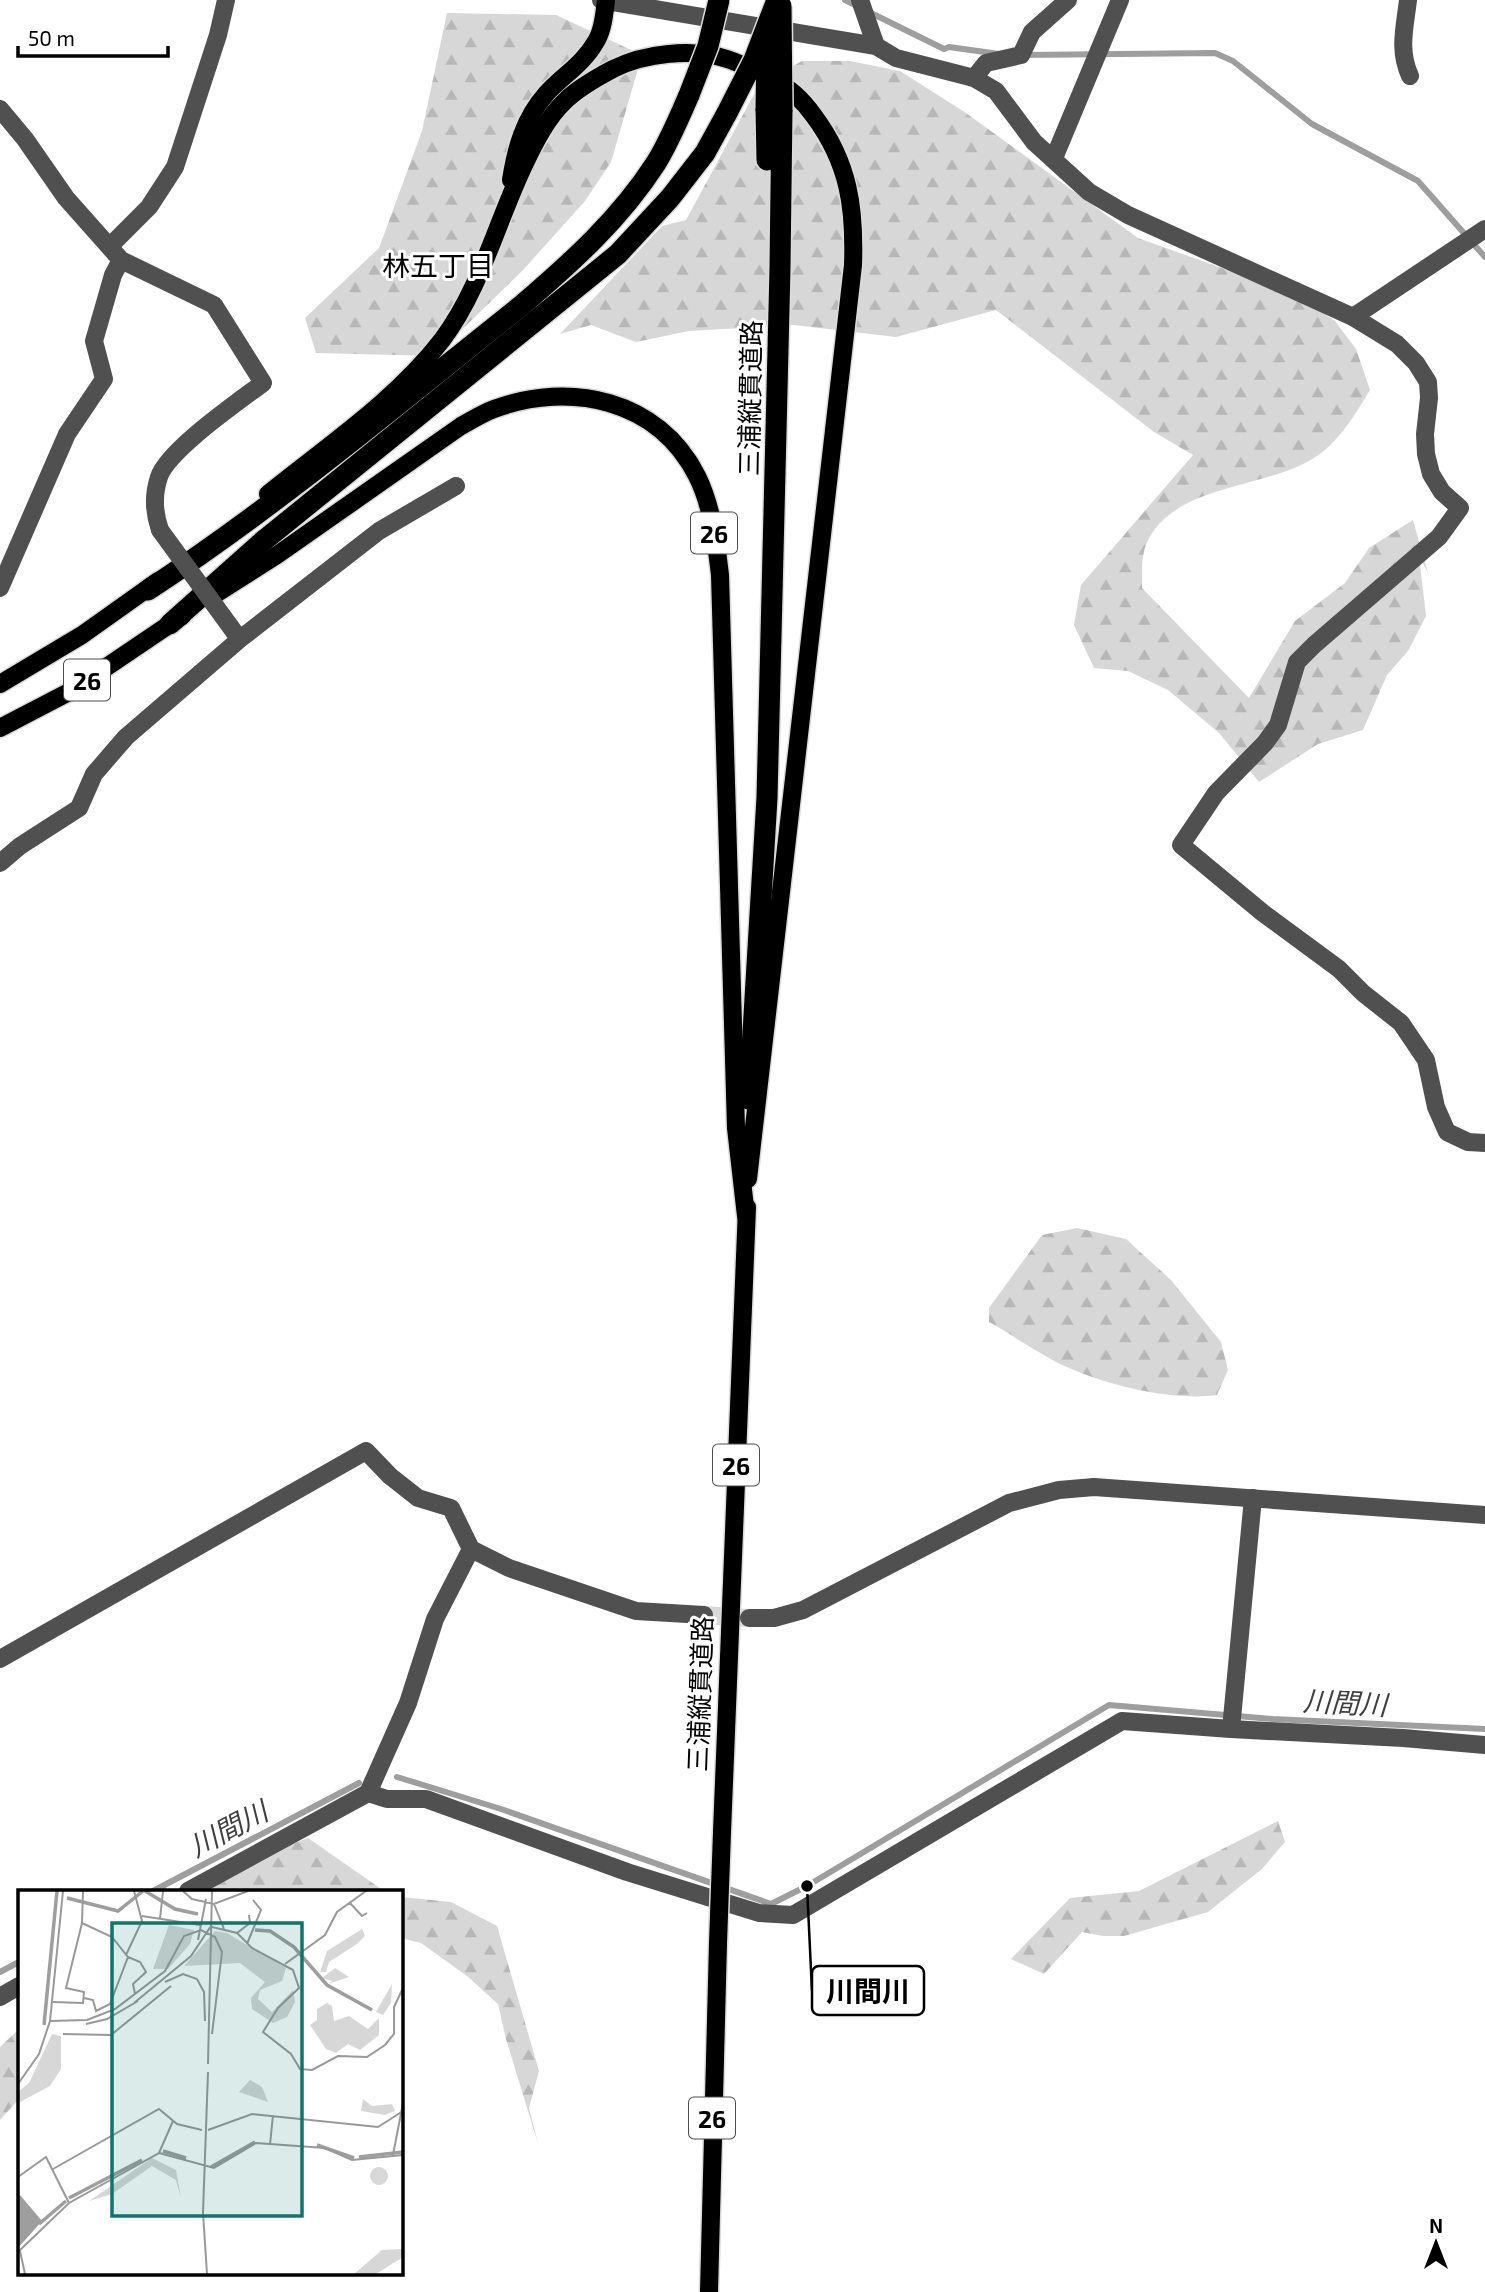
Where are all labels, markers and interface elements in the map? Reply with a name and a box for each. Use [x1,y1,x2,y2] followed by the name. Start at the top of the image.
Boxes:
[18,14,168,58] scale bar
[28,25,75,50] text: 50 m
[382,248,494,282] district label: 林五丁目
[732,320,766,476] street label: 三浦縦貫道路
[691,512,737,554] road number: 26
[64,660,110,700] road number: 26
[713,1444,759,1485] road number: 26
[681,1615,717,1773] street label: 三浦縦貫道路
[1302,1683,1391,1721] water label: 川間川
[183,1792,276,1863] water label: 川間川
[18,1890,402,2274] inset map
[812,1966,924,2015] callout: 川間川
[826,1973,910,2007] text: 川間川
[689,2098,735,2138] road number: 26
[1401,2208,1471,2278] north arrow
[1429,2214,1443,2237] text: N

